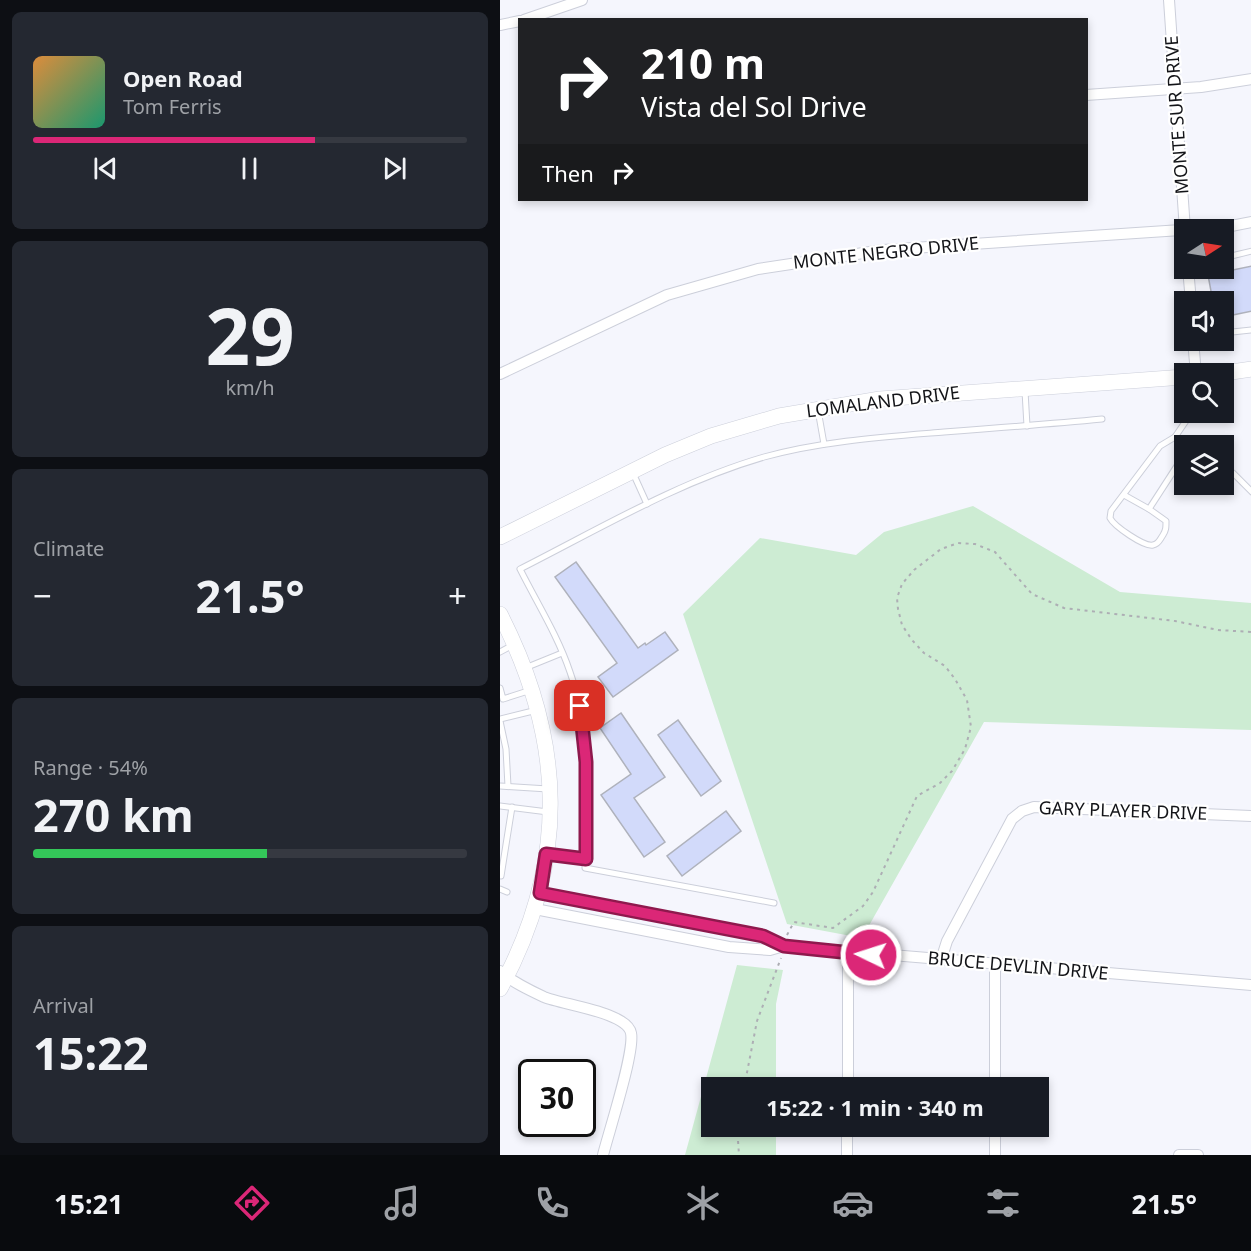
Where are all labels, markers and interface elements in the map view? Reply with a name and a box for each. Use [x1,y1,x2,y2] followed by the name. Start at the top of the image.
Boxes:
[641,34,765,91] text: 210 m
[1158,35,1194,195] street label: MONTE SUR DRIVE
[542,42,620,120] icon: right
[123,63,243,93] text: Open Road
[641,88,867,125] text: Vista del Sol Drive
[123,93,222,120] text: Tom Ferris
[89,152,122,185] icon: previous
[233,152,266,185] icon: pause
[378,152,411,185] icon: next
[606,156,639,189] icon: right
[542,158,594,188] text: Then
[1174,219,1234,279] north arrow
[1174,219,1234,495] map controls
[792,230,980,274] street label: MONTE NEGRO DRIVE
[205,282,295,388] text: 29
[1174,291,1234,351] button: sound
[1174,363,1234,423] button: search
[225,374,275,401] text: km/h
[805,380,961,422] street label: LOMALAND DRIVE
[1174,435,1234,495] button: layers
[33,535,104,562] text: Climate
[196,565,304,626] text: 21.5°
[33,573,52,618] text: −
[448,573,467,618] text: +
[554,680,605,731] pin
[563,689,596,722] icon: arrive
[33,754,148,781] text: Range · 54%
[33,784,194,845] text: 270 km
[1038,795,1208,825] street label: GARY PLAYER DRIVE
[839,923,903,987] position arrow
[927,945,1109,985] street label: BRUCE DEVLIN DRIVE
[33,992,94,1019] text: Arrival
[33,1022,149,1083] text: 15:22
[518,1059,596,1137] speed limit sign: 30
[766,1092,984,1122] text: 15:22 · 1 min · 340 m
[231,1182,273,1224] icon: directions
[381,1182,423,1224] icon: music
[531,1182,573,1224] icon: phone
[682,1182,724,1224] icon: climate
[832,1182,874,1224] icon: car
[982,1182,1024,1224] icon: filters
[54,1185,123,1222] text: 15:21
[1132,1185,1197,1222] text: 21.5°

